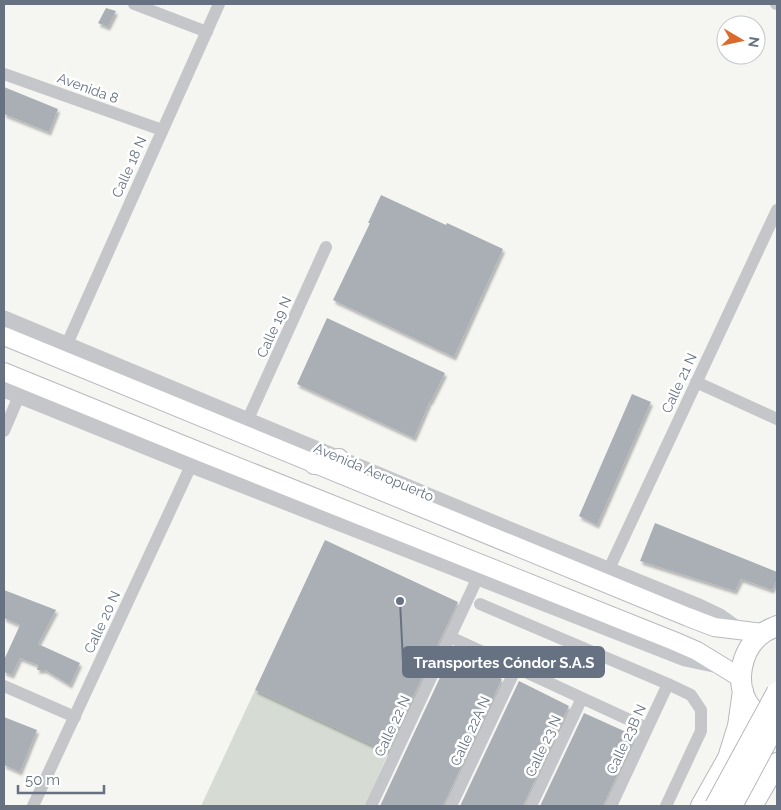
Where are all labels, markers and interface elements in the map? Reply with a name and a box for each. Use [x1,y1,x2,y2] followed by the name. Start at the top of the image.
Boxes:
[716,15,766,65] north arrow
[745,36,763,49] text: N
[55,70,121,106] street label: Avenida 8
[108,134,150,200] street label: Calle 18 N
[253,294,295,360] street label: Calle 19 N
[658,350,700,416] street label: Calle 21 N
[312,440,436,504] street label: Avenida Aeropuerto
[81,588,123,656] street label: Calle 20 N
[403,647,604,677] callout: Transportes Cóndor S.A.S
[414,654,594,672] text: Transportes Cóndor S.A.S
[371,693,413,759] street label: Calle 22 N
[447,694,493,768] street label: Calle 22A N
[603,702,649,776] street label: Calle 23B N
[522,713,564,779] street label: Calle 23 N
[18,762,104,794] scale bar
[25,771,60,789] text: 50 m

